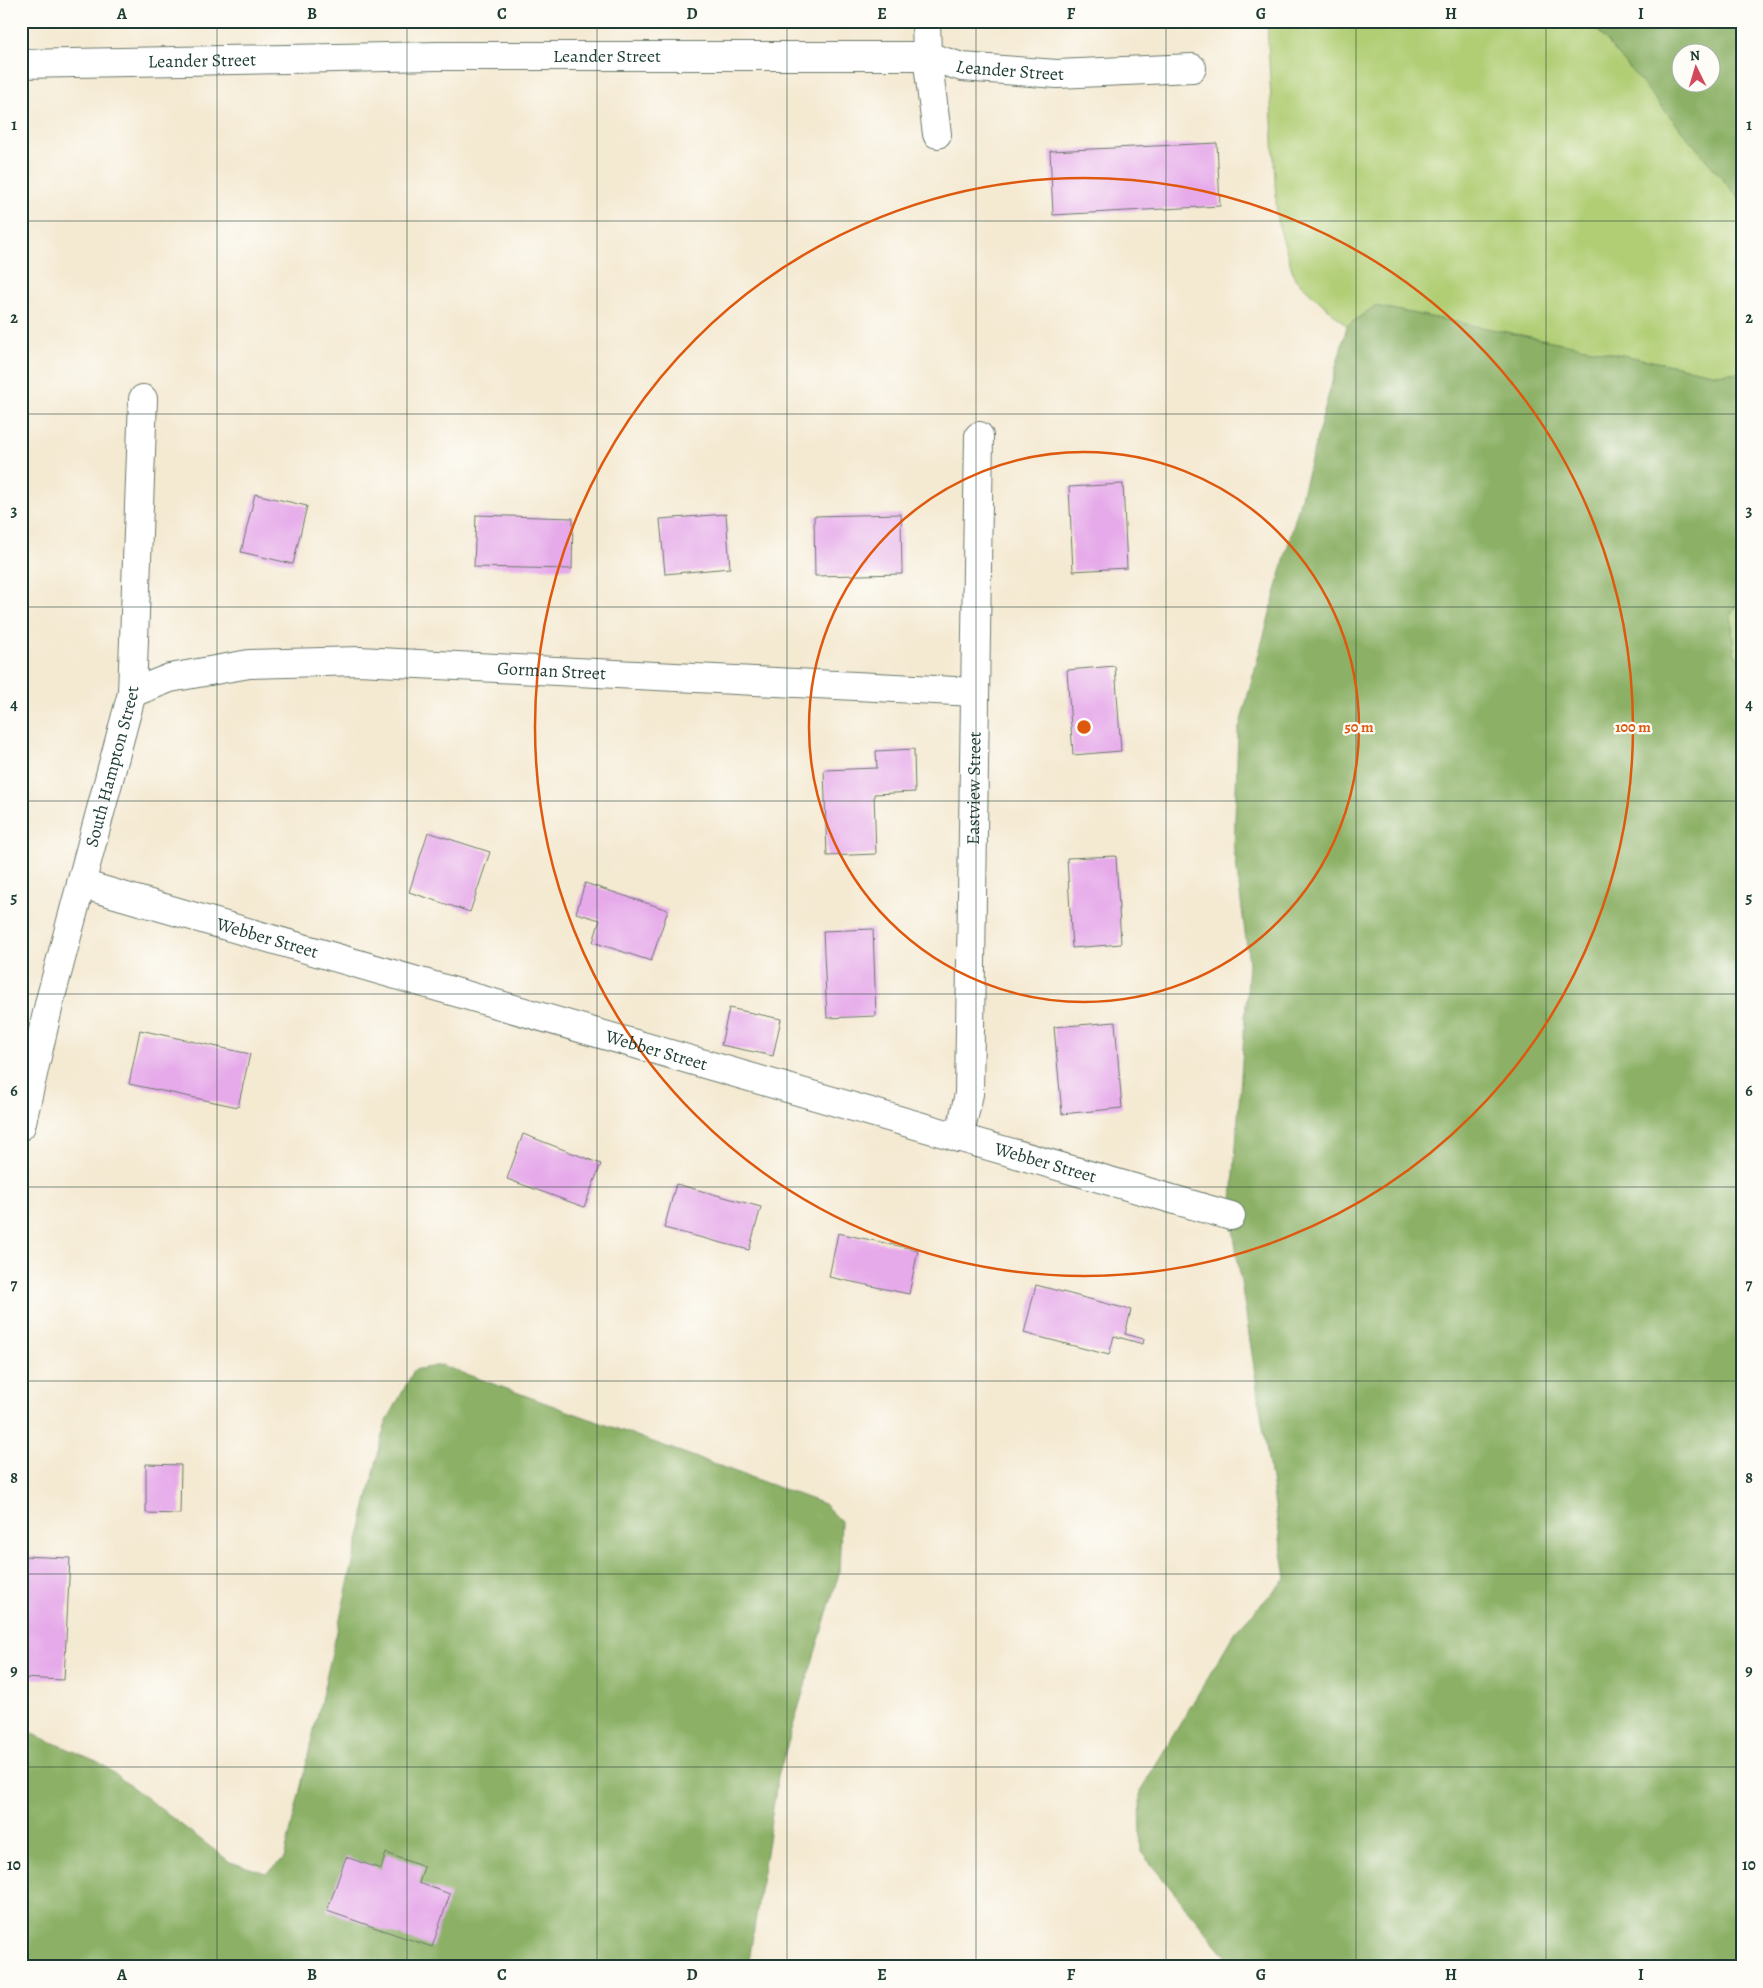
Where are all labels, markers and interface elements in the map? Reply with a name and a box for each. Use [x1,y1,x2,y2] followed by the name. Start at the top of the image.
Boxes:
[116,3,128,25] text: A
[307,3,317,25] text: B
[497,3,507,25] text: C
[686,3,698,25] text: D
[877,3,887,25] text: E
[1067,3,1076,25] text: F
[1256,3,1266,25] text: G
[1445,3,1457,25] text: H
[1638,3,1644,25] text: I
[1670,42,1720,92] north arrow
[553,44,661,68] street label: Leander Street
[1689,46,1701,65] text: N
[148,47,256,74] street label: Leander Street
[953,54,1065,86] street label: Leander Street
[11,114,17,136] text: 1
[1746,114,1752,136] text: 1
[10,307,18,329] text: 2
[1745,307,1753,329] text: 2
[11,500,18,522] text: 3
[1746,500,1753,522] text: 3
[497,656,607,685] street label: Gorman Street
[79,686,144,850] street label: South Hampton Street
[10,694,18,716] text: 4
[1745,694,1753,716] text: 4
[1344,717,1374,737] text: 50 m
[1615,717,1651,737] text: 100 m
[1075,718,1093,736] centre of rings
[961,731,987,845] street label: Eastview Street
[11,887,18,909] text: 5
[1746,887,1753,909] text: 5
[213,911,321,964] street label: Webber Street
[602,1024,710,1076] street label: Webber Street
[10,1080,18,1102] text: 6
[1745,1080,1753,1102] text: 6
[991,1136,1099,1189] street label: Webber Street
[11,1274,18,1296] text: 7
[1746,1274,1753,1296] text: 7
[10,1467,18,1489] text: 8
[1745,1467,1753,1489] text: 8
[10,1660,18,1682] text: 9
[1745,1660,1753,1682] text: 9
[7,1854,21,1876] text: 10
[1742,1854,1756,1876] text: 10
[116,1964,128,1986] text: A
[307,1964,317,1986] text: B
[497,1964,507,1986] text: C
[686,1964,698,1986] text: D
[877,1964,887,1986] text: E
[1067,1964,1076,1986] text: F
[1256,1964,1266,1986] text: G
[1445,1964,1457,1986] text: H
[1638,1964,1644,1986] text: I

